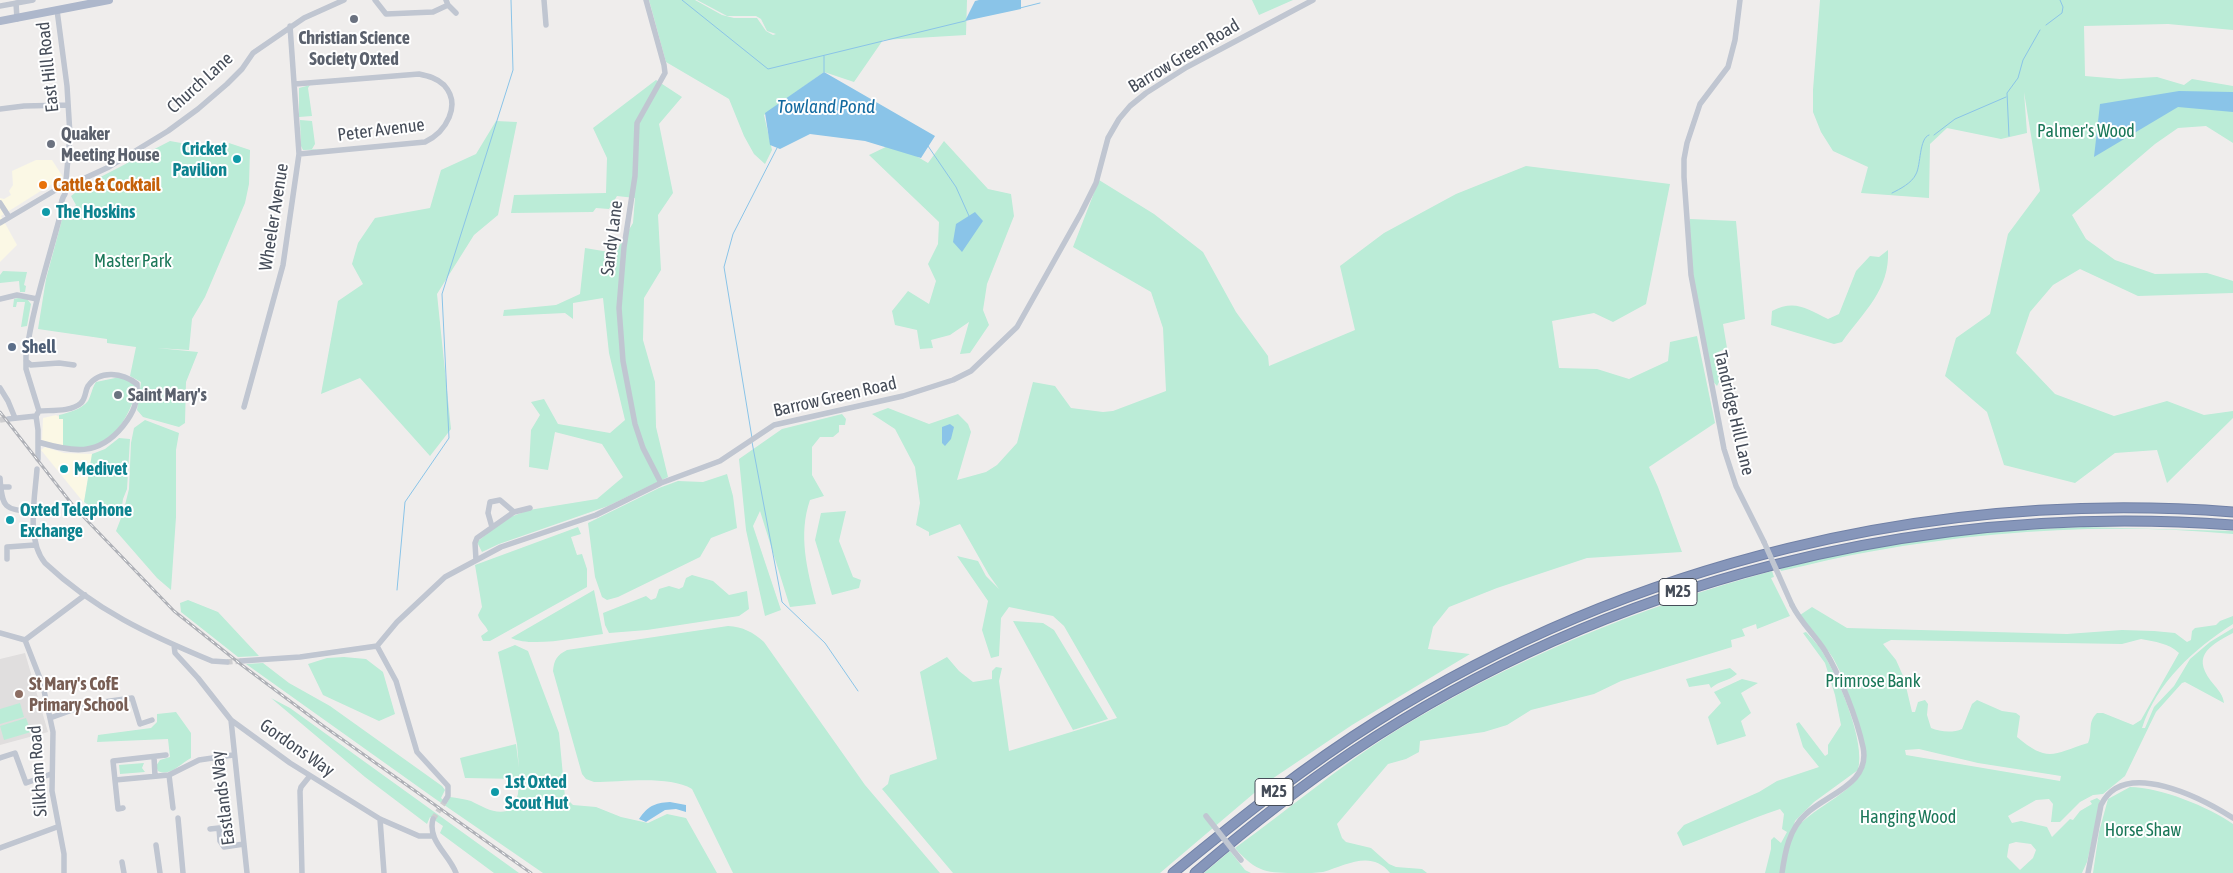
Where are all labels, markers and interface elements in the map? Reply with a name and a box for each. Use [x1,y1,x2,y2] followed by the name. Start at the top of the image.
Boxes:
[348,13,360,25] marker: Christian Science Society Oxted
[1125,14,1243,98] street label: Barrow Green Road
[33,21,63,113] street label: East Hill Road
[298,27,410,70] place label: Christian Science Society Oxted
[163,48,237,118] street label: Church Lane
[777,96,875,118] water label: Towland Pond
[336,114,426,146] street label: Peter Avenue
[2037,120,2135,142] park label: Palmer's Wood
[61,123,160,166] place label: Quaker Meeting House
[45,138,57,150] marker: Quaker Meeting House
[173,138,227,180] place label: Cricket Pavilion
[231,153,243,165] marker: Cricket Pavilion
[255,162,293,272] street label: Wheeler Avenue
[53,174,160,196] place label: Cattle & Cocktail
[37,179,49,191] marker: Cattle & Cocktail
[597,199,627,277] street label: Sandy Lane
[56,201,135,223] place label: The Hoskins
[40,206,52,218] marker: The Hoskins
[94,250,172,272] park label: Master Park
[22,336,56,358] place label: Shell
[6,341,18,353] marker: Shell
[1709,349,1759,477] street label: Tandridge Hill Lane
[771,372,899,422] street label: Barrow Green Road
[128,384,207,406] place label: Saint Mary's
[112,389,124,401] marker: Saint Mary's
[74,458,127,480] place label: Medivet
[58,463,70,475] marker: Medivet
[20,499,132,542] place label: Oxted Telephone Exchange
[4,514,16,526] marker: Oxted Telephone Exchange
[1659,578,1697,606] road number: M25
[1825,670,1921,692] park label: Primrose Bank
[29,673,128,716] place label: St Mary's CofE Primary School
[13,688,25,700] marker: St Mary's CofE Primary School
[256,714,338,782] street label: Gordons Way
[24,725,52,817] street label: Silkham Road
[206,749,240,847] street label: Eastlands Way
[505,771,568,814] place label: 1st Oxted Scout Hut
[1255,779,1293,806] road number: M25
[489,786,501,798] marker: 1st Oxted Scout Hut
[1860,806,1956,828] park label: Hanging Wood
[2105,819,2181,841] park label: Horse Shaw

